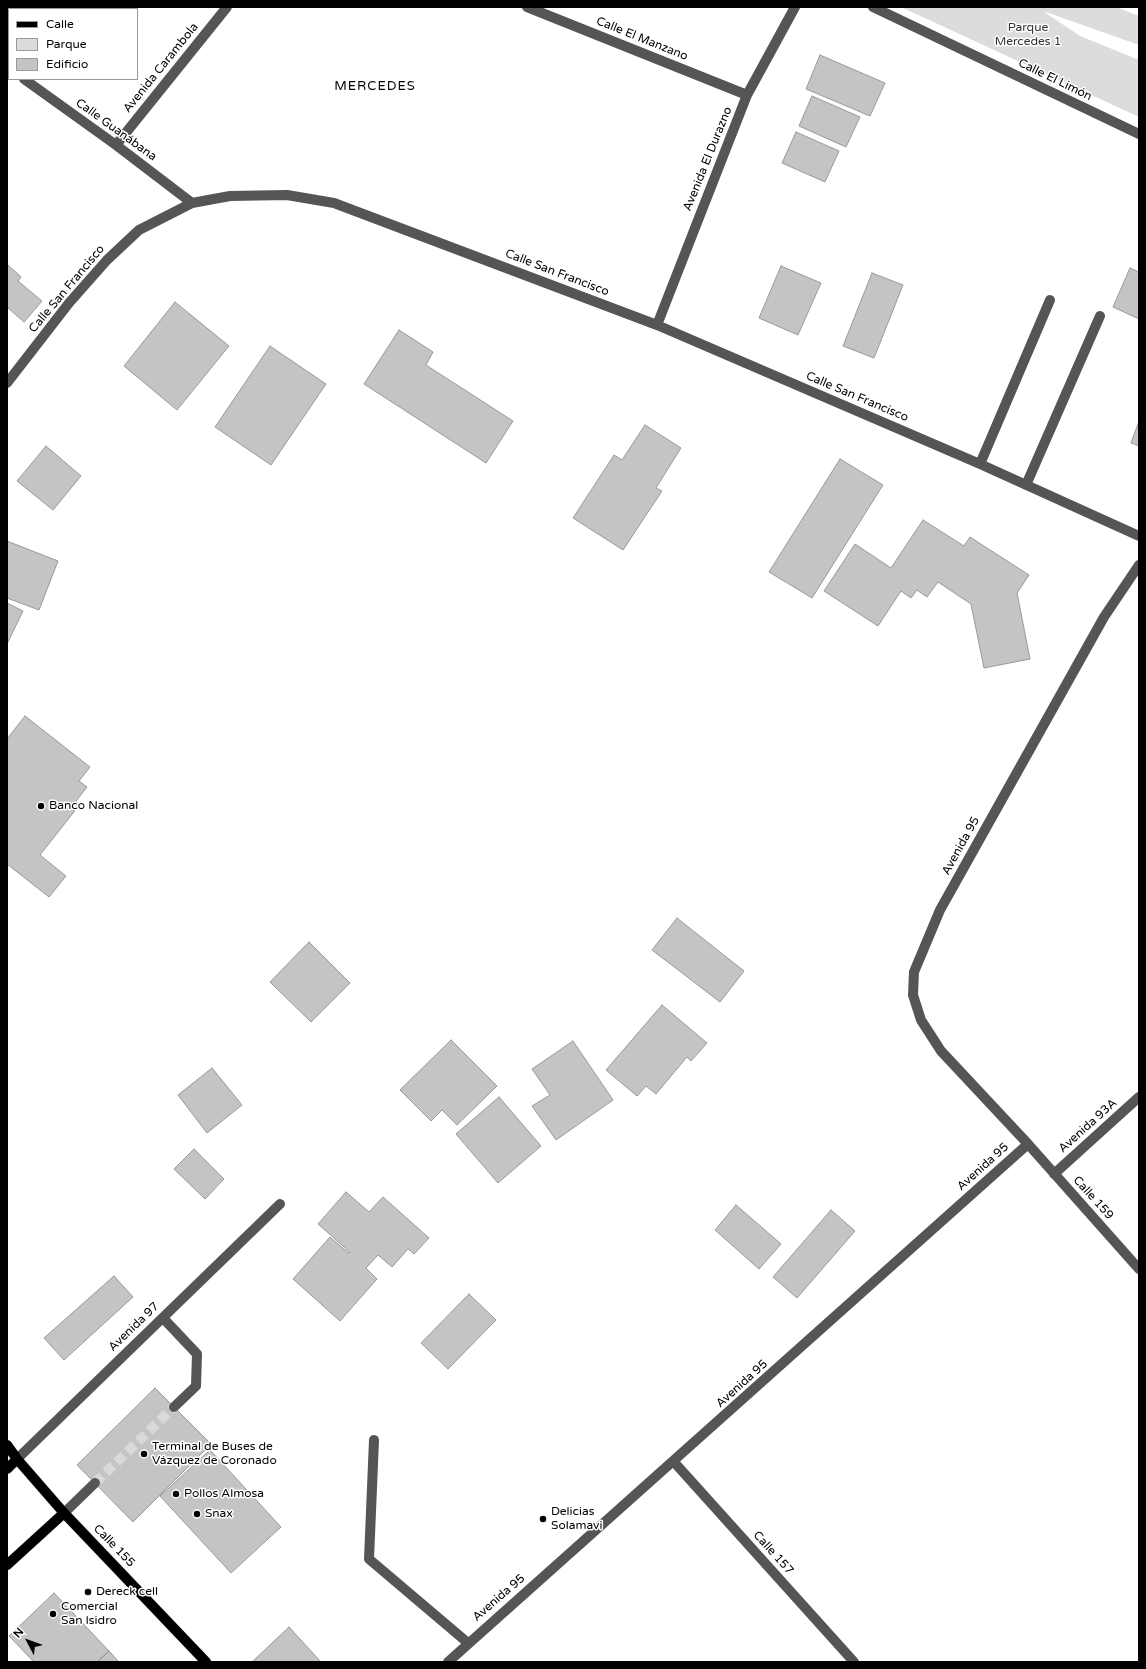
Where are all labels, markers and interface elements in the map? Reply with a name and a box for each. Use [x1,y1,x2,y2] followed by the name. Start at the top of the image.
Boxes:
[8,8,138,80] legend
[594,14,690,64] street label: Calle El Manzano
[46,17,74,31] text: Calle
[120,20,202,116] street label: Avenida Carambola
[995,21,1061,49] park label: Parque Mercedes 1
[46,37,87,51] text: Parque
[1016,56,1094,104] street label: Calle El Limón
[46,57,88,71] text: Edificio
[334,79,416,95] district label: MERCEDES
[73,96,159,164] street label: Calle Guanábana
[680,105,736,213] street label: Avenida El Durazno
[26,242,108,336] street label: Calle San Francisco
[503,247,611,299] street label: Calle San Francisco
[804,369,910,425] street label: Calle San Francisco
[49,799,138,813] place label: Banco Nacional
[36,801,46,811] marker: Banco Nacional
[939,814,983,878] street label: Avenida 95
[1056,1096,1120,1156] street label: Avenida 93A
[954,1140,1012,1194] street label: Avenida 95
[1070,1173,1116,1223] street label: Calle 159
[106,1299,162,1355] street label: Avenida 97
[713,1357,771,1411] street label: Avenida 95
[152,1440,277,1468] place label: Terminal de Buses de Vázquez de Coronado
[139,1449,149,1459] marker: Terminal de Buses de Vázquez de Coronado
[184,1487,264,1501] place label: Pollos Almosa
[171,1489,181,1499] marker: Pollos Almosa
[551,1505,602,1533] place label: Delicias Solamavi
[205,1507,233,1521] place label: Snax
[192,1509,202,1519] marker: Snax
[538,1514,548,1524] marker: Delicias Solamavi
[90,1522,138,1570] street label: Calle 155
[750,1528,796,1578] street label: Calle 157
[470,1571,528,1625] street label: Avenida 95
[96,1585,158,1599] place label: Dereck cell
[83,1587,93,1597] marker: Dereck cell
[61,1600,118,1628] place label: Comercial San Isidro
[48,1609,58,1619] marker: Comercial San Isidro
[8,1621,48,1661] north arrow
[11,1625,26,1640] text: N

